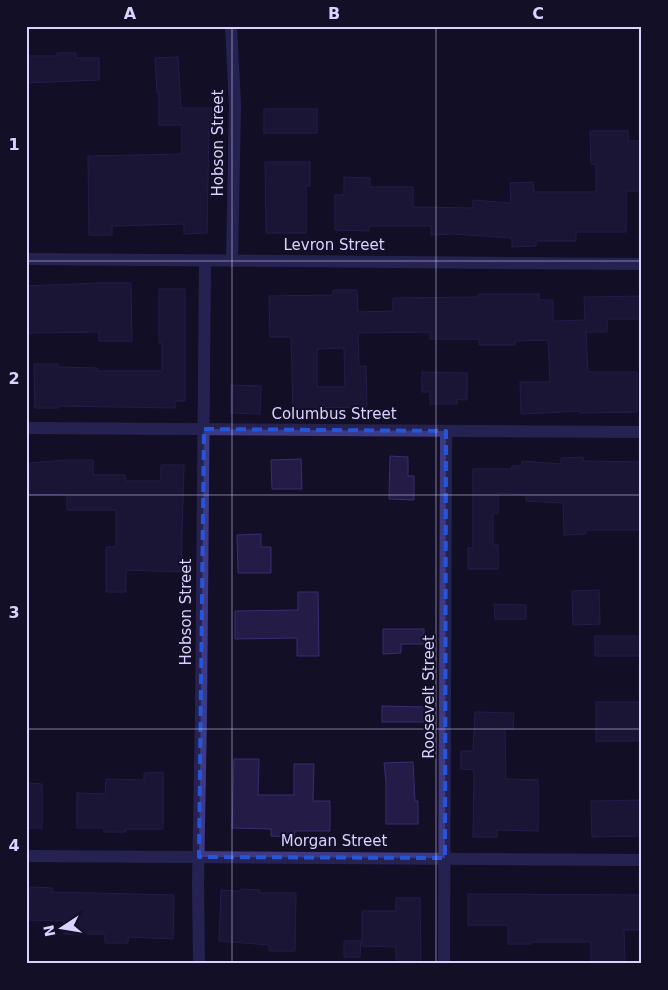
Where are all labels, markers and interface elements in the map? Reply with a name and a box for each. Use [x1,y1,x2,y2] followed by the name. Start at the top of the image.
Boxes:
[124,4,137,23] text: A
[328,4,340,23] text: B
[532,4,544,23] text: C
[209,89,227,196] street label: Hobson Street
[8,135,20,154] text: 1
[283,236,385,254] street label: Levron Street
[8,369,20,388] text: 2
[271,405,397,423] street label: Columbus Street
[177,558,195,665] street label: Hobson Street
[8,603,20,622] text: 3
[420,635,438,759] street label: Roosevelt Street
[281,832,387,850] street label: Morgan Street
[8,836,20,855] text: 4
[38,902,88,952] north arrow
[40,923,58,938] text: N

